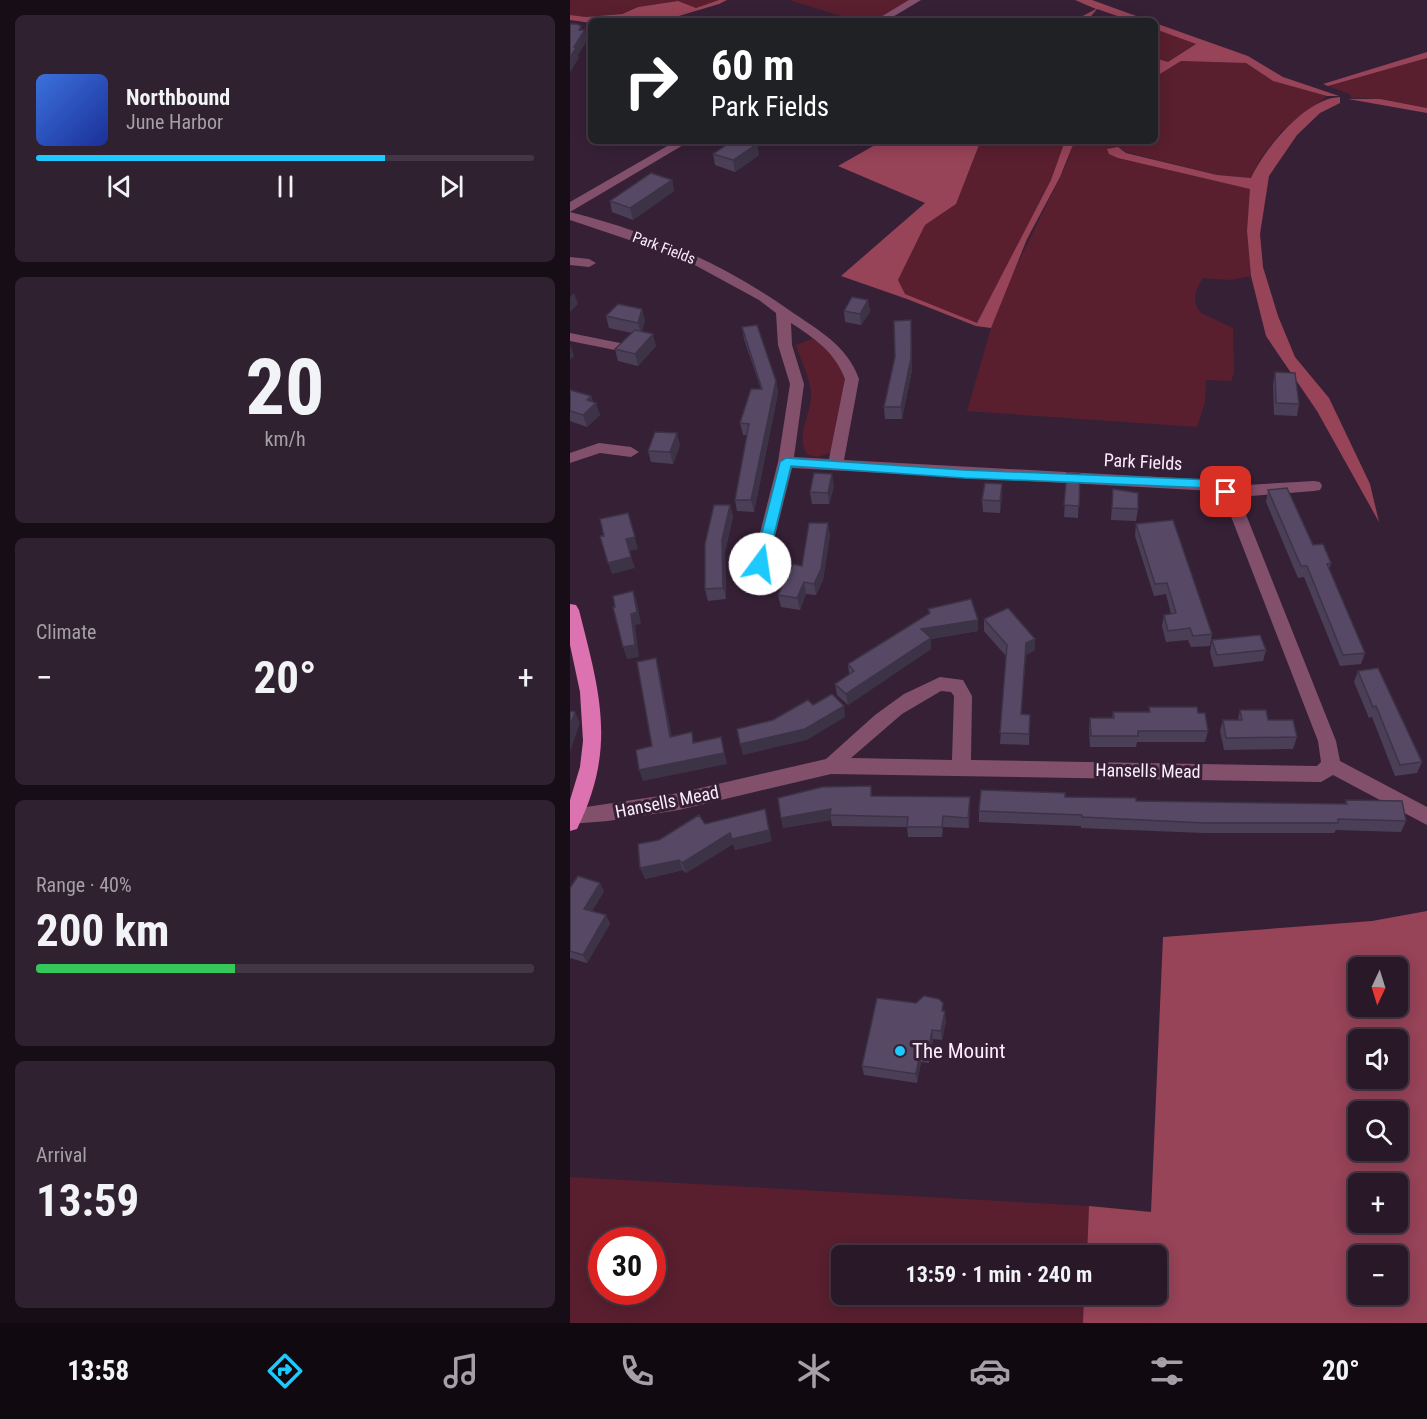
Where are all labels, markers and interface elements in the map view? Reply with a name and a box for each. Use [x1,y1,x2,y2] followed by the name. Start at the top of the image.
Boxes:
[711,41,794,90] text: 60 m
[612,42,690,120] icon: right
[126,85,230,110] text: Northbound
[711,91,829,123] text: Park Fields
[126,110,223,134] text: June Harbor
[103,170,136,203] icon: previous
[269,170,302,203] icon: pause
[435,170,468,203] icon: next
[630,228,698,268] street label: Park Fields
[246,342,324,433] text: 20
[264,427,306,451] text: km/h
[1103,449,1183,474] street label: Park Fields
[1200,466,1251,517] pin
[1209,475,1242,508] icon: arrive
[728,532,792,596] position arrow
[36,620,96,644] text: Climate
[254,651,317,704] text: 20°
[36,658,53,697] text: −
[518,658,534,697] text: +
[1095,759,1201,782] street label: Hansells Mead
[613,781,721,822] street label: Hansells Mead
[36,873,132,897] text: Range · 40%
[36,904,169,957] text: 200 km
[1348,957,1408,1017] north arrow
[1348,957,1408,1305] map controls
[1348,1029,1408,1089] button: sound
[912,1039,1006,1063] place label: The Mouint
[893,1044,907,1058] marker: The Mouint
[1348,1101,1408,1161] button: search
[36,1143,87,1167] text: Arrival
[1348,1173,1408,1233] button: +
[36,1174,139,1227] text: 13:59
[588,1227,666,1305] speed limit sign: 30
[1348,1245,1408,1305] button: −
[906,1262,1092,1287] text: 13:59 · 1 min · 240 m
[264,1350,306,1392] icon: directions
[440,1350,482,1392] icon: music
[616,1350,658,1392] icon: phone
[793,1350,835,1392] icon: climate
[969,1350,1011,1392] icon: car
[1146,1350,1188,1392] icon: filters
[67,1355,129,1387] text: 13:58
[1322,1355,1360,1387] text: 20°

